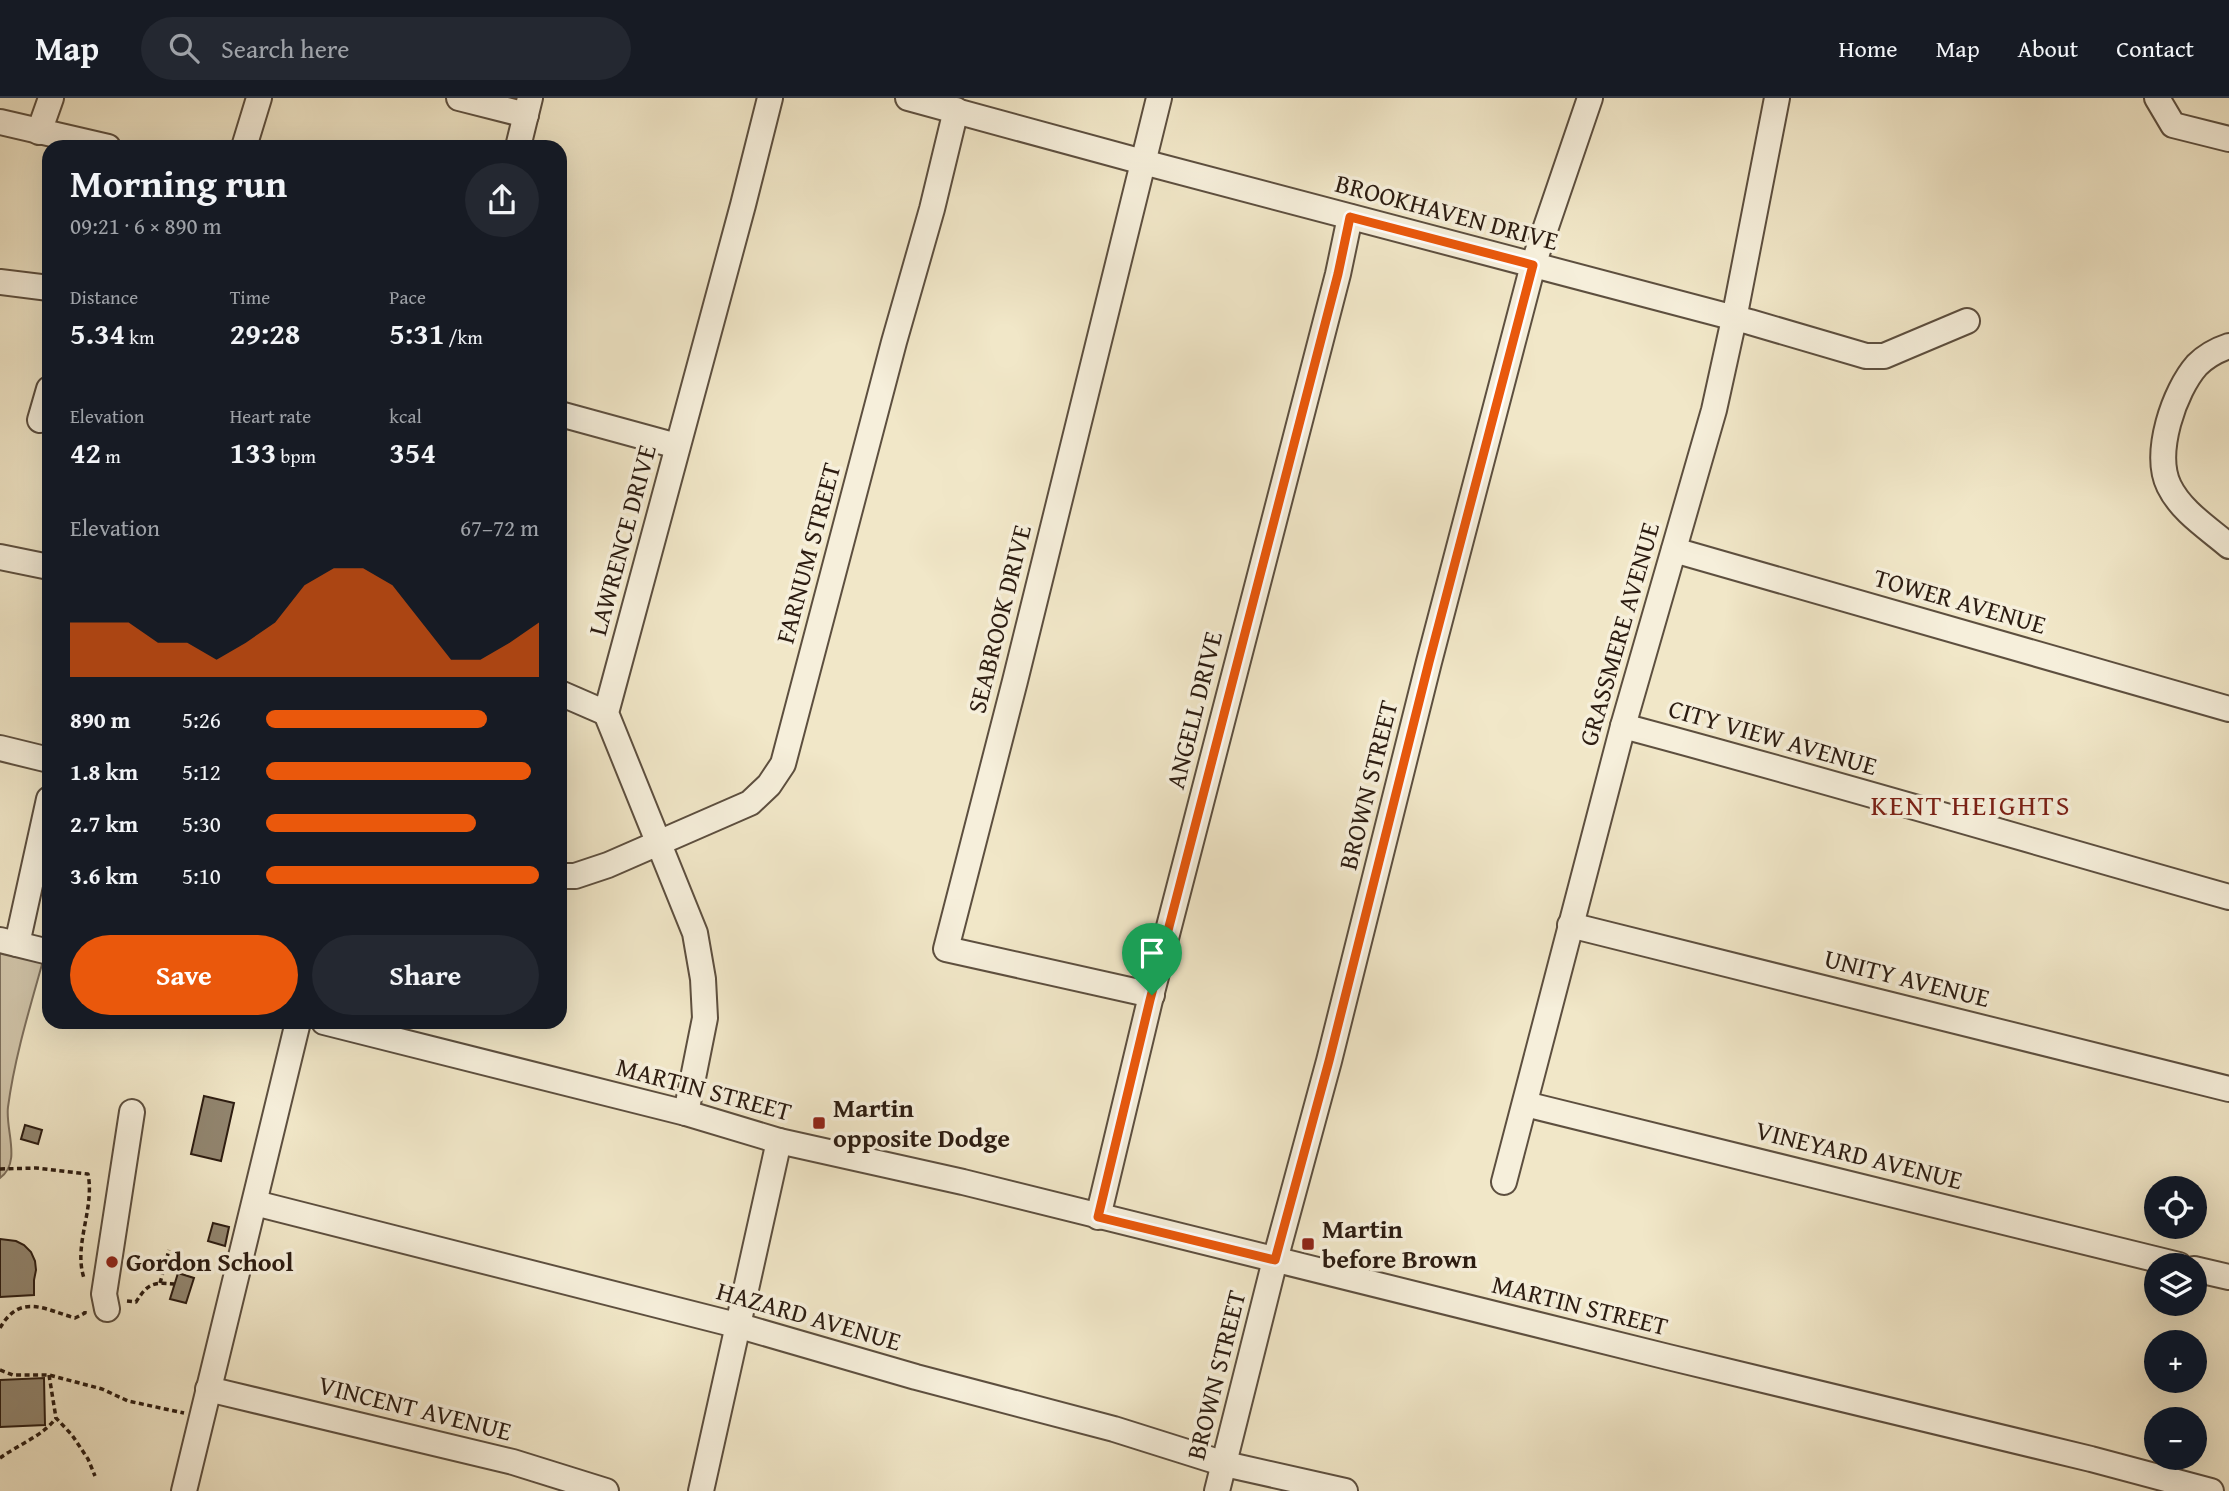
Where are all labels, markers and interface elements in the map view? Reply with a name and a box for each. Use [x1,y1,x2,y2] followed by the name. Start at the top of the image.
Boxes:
[141,17,631,80] search box
[35,24,99,72] text: Map
[165,29,203,67] icon: search
[221,29,349,68] text: Search here
[1839,31,1898,66] text: Home
[1936,31,1980,66] text: Map
[2018,31,2078,66] text: About
[2116,31,2194,66] text: Contact
[70,155,287,211] text: Morning run
[465,163,539,237] button: share
[1331,163,1563,260] street label: BROOKHAVEN DRIVE
[70,209,222,242] text: 09:21 · 6 × 890 m
[70,283,138,311] text: Distance
[230,283,270,311] text: Time
[389,283,426,311] text: Pace
[70,311,125,355] text: 5.34
[230,311,300,355] text: 29:28
[389,311,444,355] text: 5:31
[125,323,154,351] text: km
[444,323,483,351] text: /km
[70,402,144,430] text: Elevation
[230,402,311,430] text: Heart rate
[389,402,422,430] text: kcal
[70,430,101,474] text: 42
[230,430,276,474] text: 133
[389,430,436,474] text: 354
[577,440,666,640] street label: LAWRENCE DRIVE
[101,442,121,470] text: m
[276,442,316,470] text: bpm
[765,458,851,648] street label: FARNUM STREET
[70,511,160,544] text: Elevation
[460,511,539,544] text: 67–72 m
[1568,517,1669,750] street label: GRASSMERE AVENUE
[956,521,1041,717] street label: SEABROOK DRIVE
[1869,557,2051,644] street label: TOWER AVENUE
[1155,627,1232,793] street label: ANGELL DRIVE
[1664,688,1882,785] street label: CITY VIEW AVENUE
[1328,696,1408,874] street label: BROWN STREET
[70,703,131,736] text: 890 m
[182,703,221,736] text: 5:26
[70,755,138,788] text: 1.8 km
[182,755,221,788] text: 5:12
[1871,784,2071,825] district label: KENT HEIGHTS
[70,807,138,840] text: 2.7 km
[182,807,221,840] text: 5:30
[70,859,138,892] text: 3.6 km
[182,859,221,892] text: 5:10
[1122,923,1182,995] pin
[1133,934,1171,972] icon: arrive
[70,935,298,1015] button: Save
[312,935,539,1015] button: Share
[1820,938,1994,1017] street label: UNITY AVENUE
[612,1046,796,1131] street label: MARTIN STREET
[833,1088,1010,1157] place label: Martin opposite Dodge
[1751,1110,1967,1199] street label: VINEYARD AVENUE
[811,1115,827,1131] marker: Martin opposite Dodge
[2144,1176,2207,1470] map controls
[2144,1176,2207,1239] button: locate
[1322,1209,1478,1278] place label: Martin before Brown
[1300,1236,1316,1252] marker: Martin before Brown
[126,1242,294,1281] place label: Gordon School
[2144,1253,2207,1316] button: layers
[104,1254,120,1270] marker: Gordon School
[1488,1264,1673,1345] street label: MARTIN STREET
[712,1271,906,1360] street label: HAZARD AVENUE
[1176,1286,1256,1464] street label: BROWN STREET
[2144,1330,2207,1393] button: +
[314,1365,516,1450] street label: VINCENT AVENUE
[2144,1407,2207,1470] button: −

